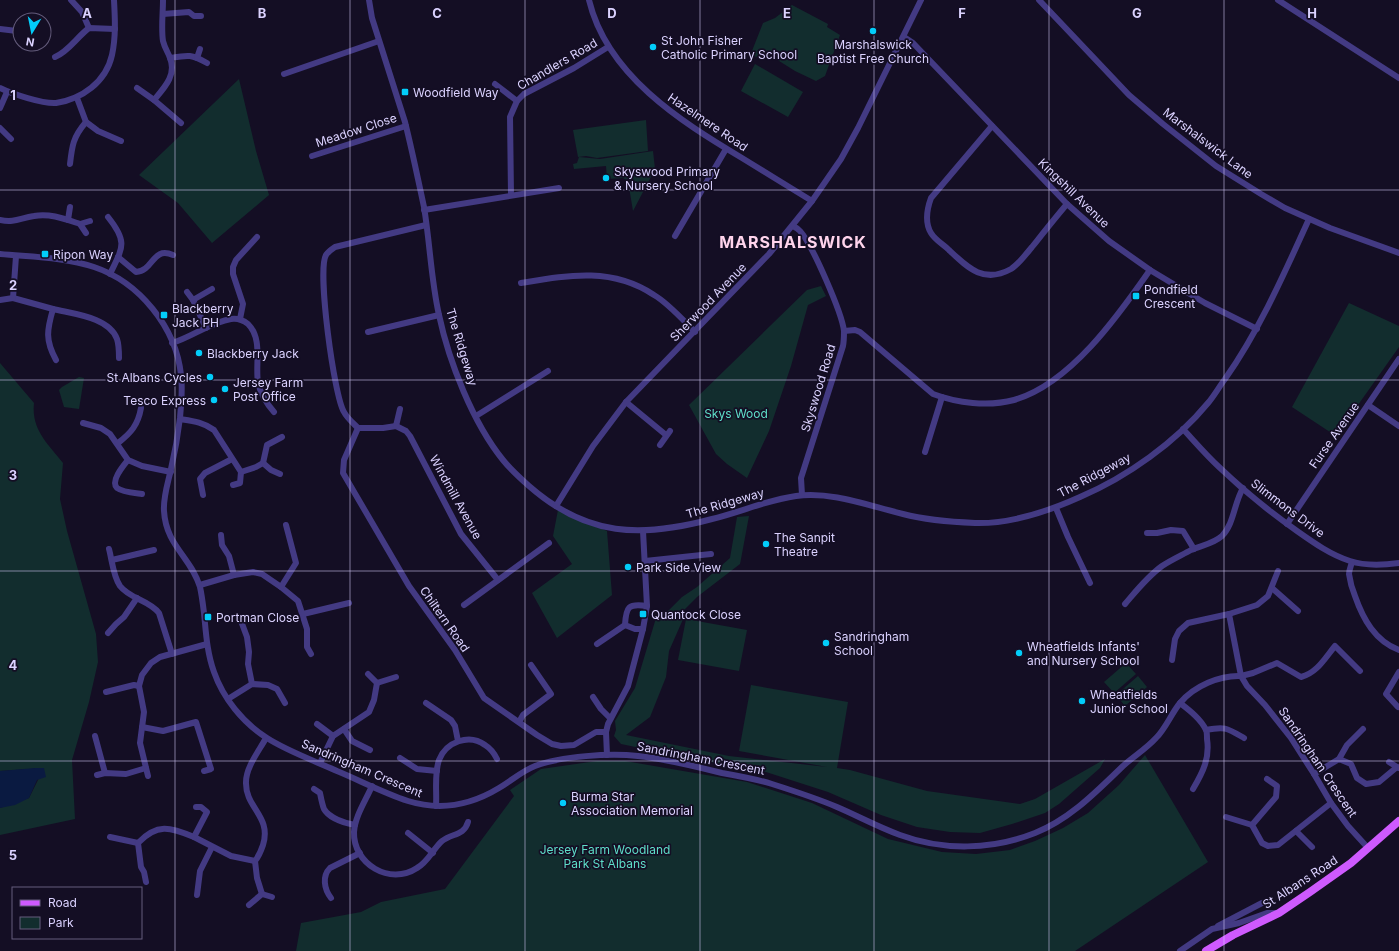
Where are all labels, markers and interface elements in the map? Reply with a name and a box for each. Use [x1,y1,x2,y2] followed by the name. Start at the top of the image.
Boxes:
[82,5,92,21] text: A
[258,5,267,21] text: B
[432,5,442,21] text: C
[607,5,617,21] text: D
[783,5,791,21] text: E
[958,5,966,21] text: F
[1132,5,1142,21] text: G
[1307,5,1317,21] text: H
[12,12,52,52] north arrow
[868,26,878,36] marker: Marshalswick Baptist Free Church
[661,33,797,62] place label: St John Fisher Catholic Primary School
[25,34,36,49] text: N
[514,35,600,93] street label: Chandlers Road
[817,37,929,66] place label: Marshalswick Baptist Free Church
[648,42,658,52] marker: St John Fisher Catholic Primary School
[413,85,499,100] place label: Woodfield Way
[10,87,16,103] text: 1
[400,87,410,97] marker: Woodfield Way
[665,90,751,154] street label: Hazelmere Road
[1160,104,1256,182] street label: Marshalswick Lane
[314,110,398,150] street label: Meadow Close
[1035,155,1113,231] street label: Kingshill Avenue
[614,164,720,193] place label: Skyswood Primary & Nursery School
[601,173,611,183] marker: Skyswood Primary & Nursery School
[719,232,867,252] district label: MARSHALSWICK
[53,247,113,262] place label: Ripon Way
[40,249,50,259] marker: Ripon Way
[667,260,749,344] street label: Sherwood Avenue
[9,277,17,293] text: 2
[1144,282,1198,311] place label: Pondfield Crescent
[1131,291,1141,301] marker: Pondfield Crescent
[172,301,234,330] place label: Blackberry Jack PH
[443,306,481,388] street label: The Ridgeway
[159,310,169,320] marker: Blackberry Jack PH
[798,342,838,434] street label: Skyswood Road
[207,346,299,361] place label: Blackberry Jack
[194,348,204,358] marker: Blackberry Jack
[106,370,202,385] place label: St Albans Cycles
[205,372,215,382] marker: St Albans Cycles
[233,375,303,404] place label: Jersey Farm Post Office
[220,384,230,394] marker: Jersey Farm Post Office
[123,393,206,408] place label: Tesco Express
[209,395,219,405] marker: Tesco Express
[1306,399,1362,471] street label: Furse Avenue
[704,406,768,421] park label: Skys Wood
[1055,449,1133,501] street label: The Ridgeway
[427,452,485,542] street label: Windmill Avenue
[9,467,17,483] text: 3
[1248,475,1328,541] street label: Slimmons Drive
[684,485,766,521] street label: The Ridgeway
[774,530,835,559] place label: The Sanpit Theatre
[761,539,771,549] marker: The Sanpit Theatre
[636,560,721,575] place label: Park Side View
[623,562,633,572] marker: Park Side View
[417,583,473,655] street label: Chiltern Road
[651,607,741,622] place label: Quantock Close
[638,609,648,619] marker: Quantock Close
[216,610,299,625] place label: Portman Close
[203,612,213,622] marker: Portman Close
[834,629,909,658] place label: Sandringham School
[821,638,831,648] marker: Sandringham School
[1027,639,1140,668] place label: Wheatfields Infants' and Nursery School
[1014,648,1024,658] marker: Wheatfields Infants' and Nursery School
[9,657,18,673] text: 4
[1090,687,1168,716] place label: Wheatfields Junior School
[1077,696,1087,706] marker: Wheatfields Junior School
[1275,704,1361,820] street label: Sandringham Crescent
[299,736,425,800] street label: Sandringham Crescent
[636,738,766,778] street label: Sandringham Crescent
[571,789,693,818] place label: Burma Star Association Memorial
[558,798,568,808] marker: Burma Star Association Memorial
[540,842,670,871] park label: Jersey Farm Woodland Park St Albans
[9,847,17,863] text: 5
[1260,852,1340,912] street label: St Albans Road
[12,887,142,939] legend
[48,895,77,910] text: Road
[48,915,74,930] text: Park

